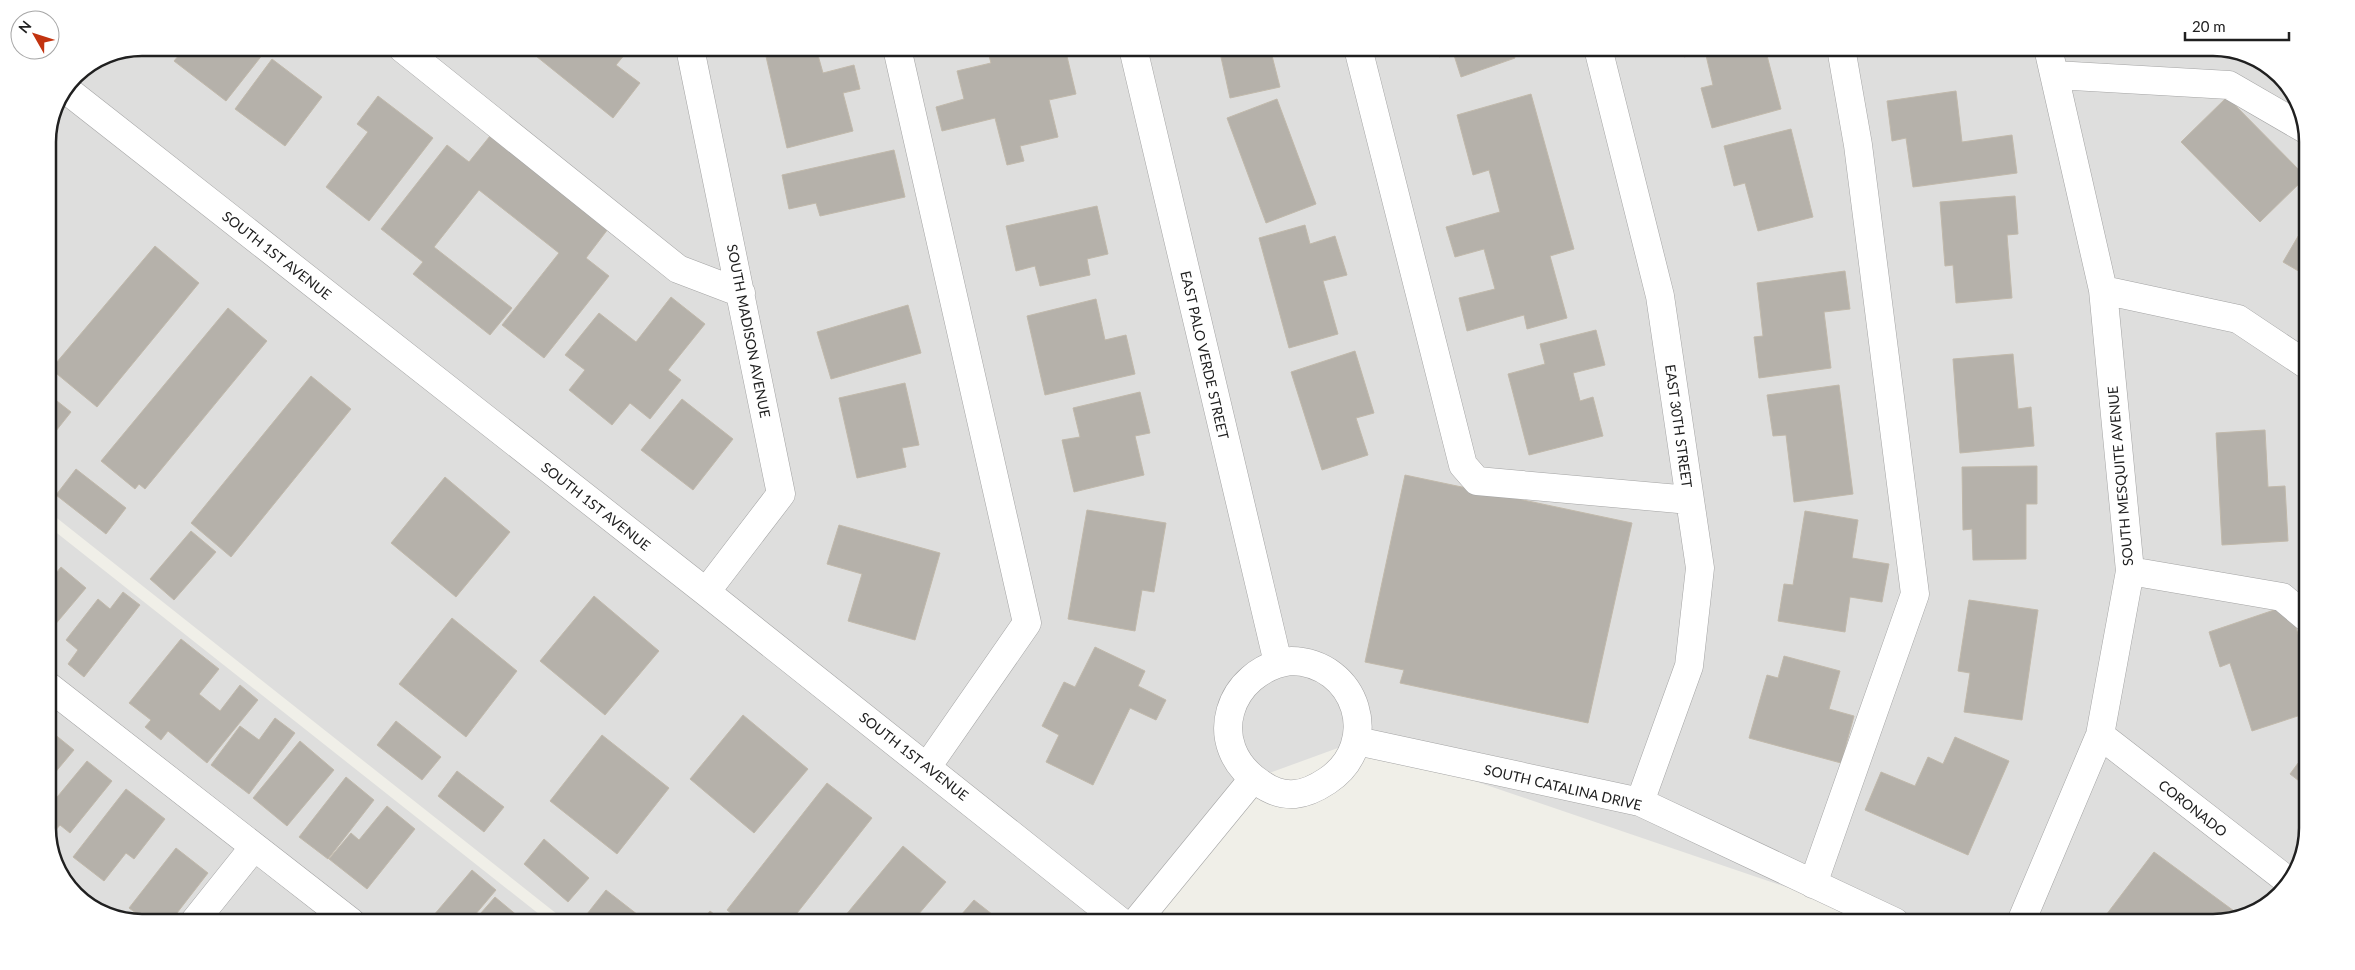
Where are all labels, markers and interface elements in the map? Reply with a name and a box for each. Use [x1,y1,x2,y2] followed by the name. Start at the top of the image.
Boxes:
[10,10,60,60] north arrow
[2185,10,2289,42] scale bar
[15,17,35,36] text: N
[2192,17,2226,35] text: 20 m
[219,207,335,303] street label: SOUTH 1ST AVENUE
[724,243,774,419] street label: SOUTH MADISON AVENUE
[1177,269,1233,442] street label: EAST PALO VERDE STREET
[1662,363,1696,490] street label: EAST 30TH STREET
[2104,385,2136,567] street label: SOUTH MESQUITE AVENUE
[538,458,654,554] street label: SOUTH 1ST AVENUE
[856,708,972,804] street label: SOUTH 1ST AVENUE
[1482,761,1644,813] street label: SOUTH CATALINA DRIVE
[2155,776,2231,840] street label: CORONADO

